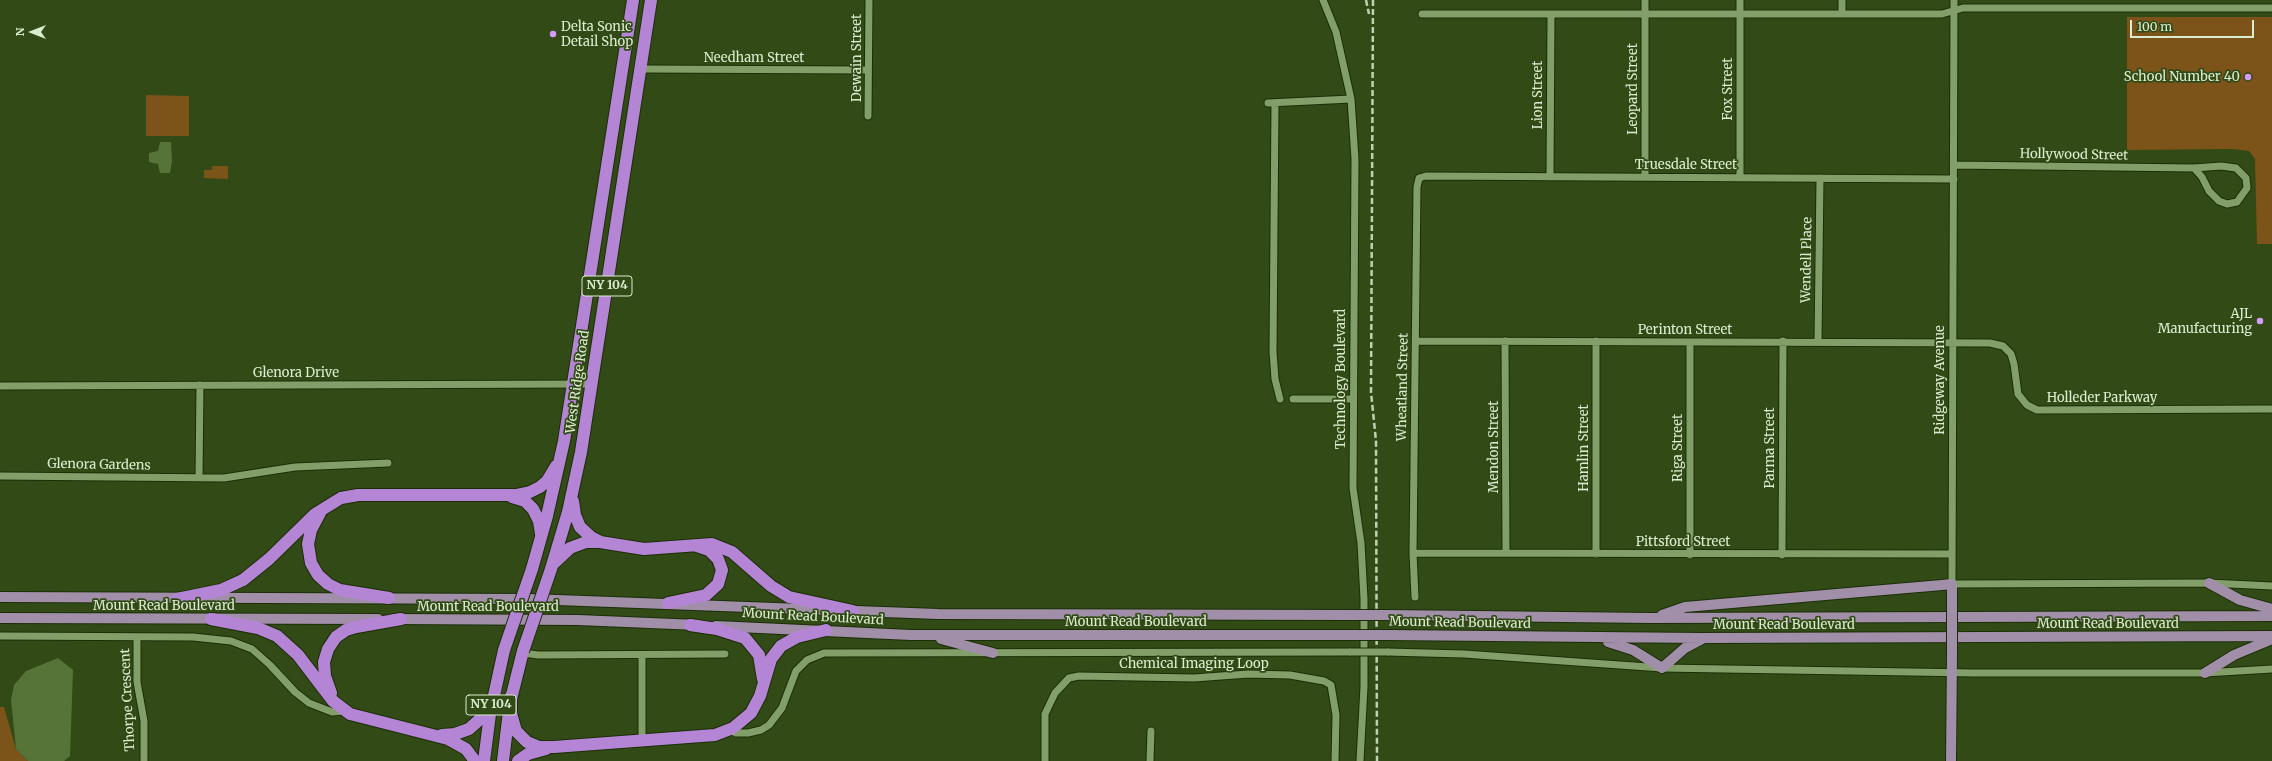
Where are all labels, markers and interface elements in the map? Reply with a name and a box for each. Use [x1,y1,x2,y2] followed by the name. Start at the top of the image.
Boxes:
[12,12,52,52] north arrow
[2132,12,2256,38] scale bar
[849,14,865,102] street label: Dewain Street
[561,19,633,50] place label: Delta Sonic Detail Shop
[2137,19,2172,34] text: 100 m
[13,28,27,36] text: N
[548,29,558,39] marker: Delta Sonic Detail Shop
[1625,43,1641,135] street label: Leopard Street
[704,50,804,66] street label: Needham Street
[1720,58,1736,120] street label: Fox Street
[1530,61,1546,129] street label: Lion Street
[2124,69,2240,85] place label: School Number 40
[2243,72,2253,82] marker: School Number 40
[2020,146,2128,164] street label: Hollywood Street
[1635,157,1737,173] street label: Truesdale Street
[1798,217,1816,303] street label: Wendell Place
[582,276,632,296] road number: NY 104
[2158,306,2252,337] place label: AJL Manufacturing
[1333,309,1349,449] street label: Technology Boulevard
[2255,316,2265,326] marker: AJL Manufacturing
[1638,322,1732,338] street label: Perinton Street
[1932,325,1948,435] street label: Ridgeway Avenue
[563,329,593,435] street label: West Ridge Road
[1394,333,1412,441] street label: Wheatland Street
[253,365,339,381] street label: Glenora Drive
[2047,390,2157,406] street label: Holleder Parkway
[1486,401,1502,493] street label: Mendon Street
[1576,404,1592,492] street label: Hamlin Street
[1762,407,1778,489] street label: Parma Street
[1670,414,1686,482] street label: Riga Street
[47,456,151,474] street label: Glenora Gardens
[1636,534,1730,550] street label: Pittsford Street
[93,598,235,614] street label: Mount Read Boulevard
[417,599,559,615] street label: Mount Read Boulevard
[742,605,884,629] street label: Mount Read Boulevard
[1065,614,1207,630] street label: Mount Read Boulevard
[1389,614,1531,632] street label: Mount Read Boulevard
[2037,616,2179,632] street label: Mount Read Boulevard
[1713,617,1855,633] street label: Mount Read Boulevard
[118,648,138,752] street label: Thorpe Crescent
[1119,656,1269,672] street label: Chemical Imaging Loop
[466,695,516,715] road number: NY 104

